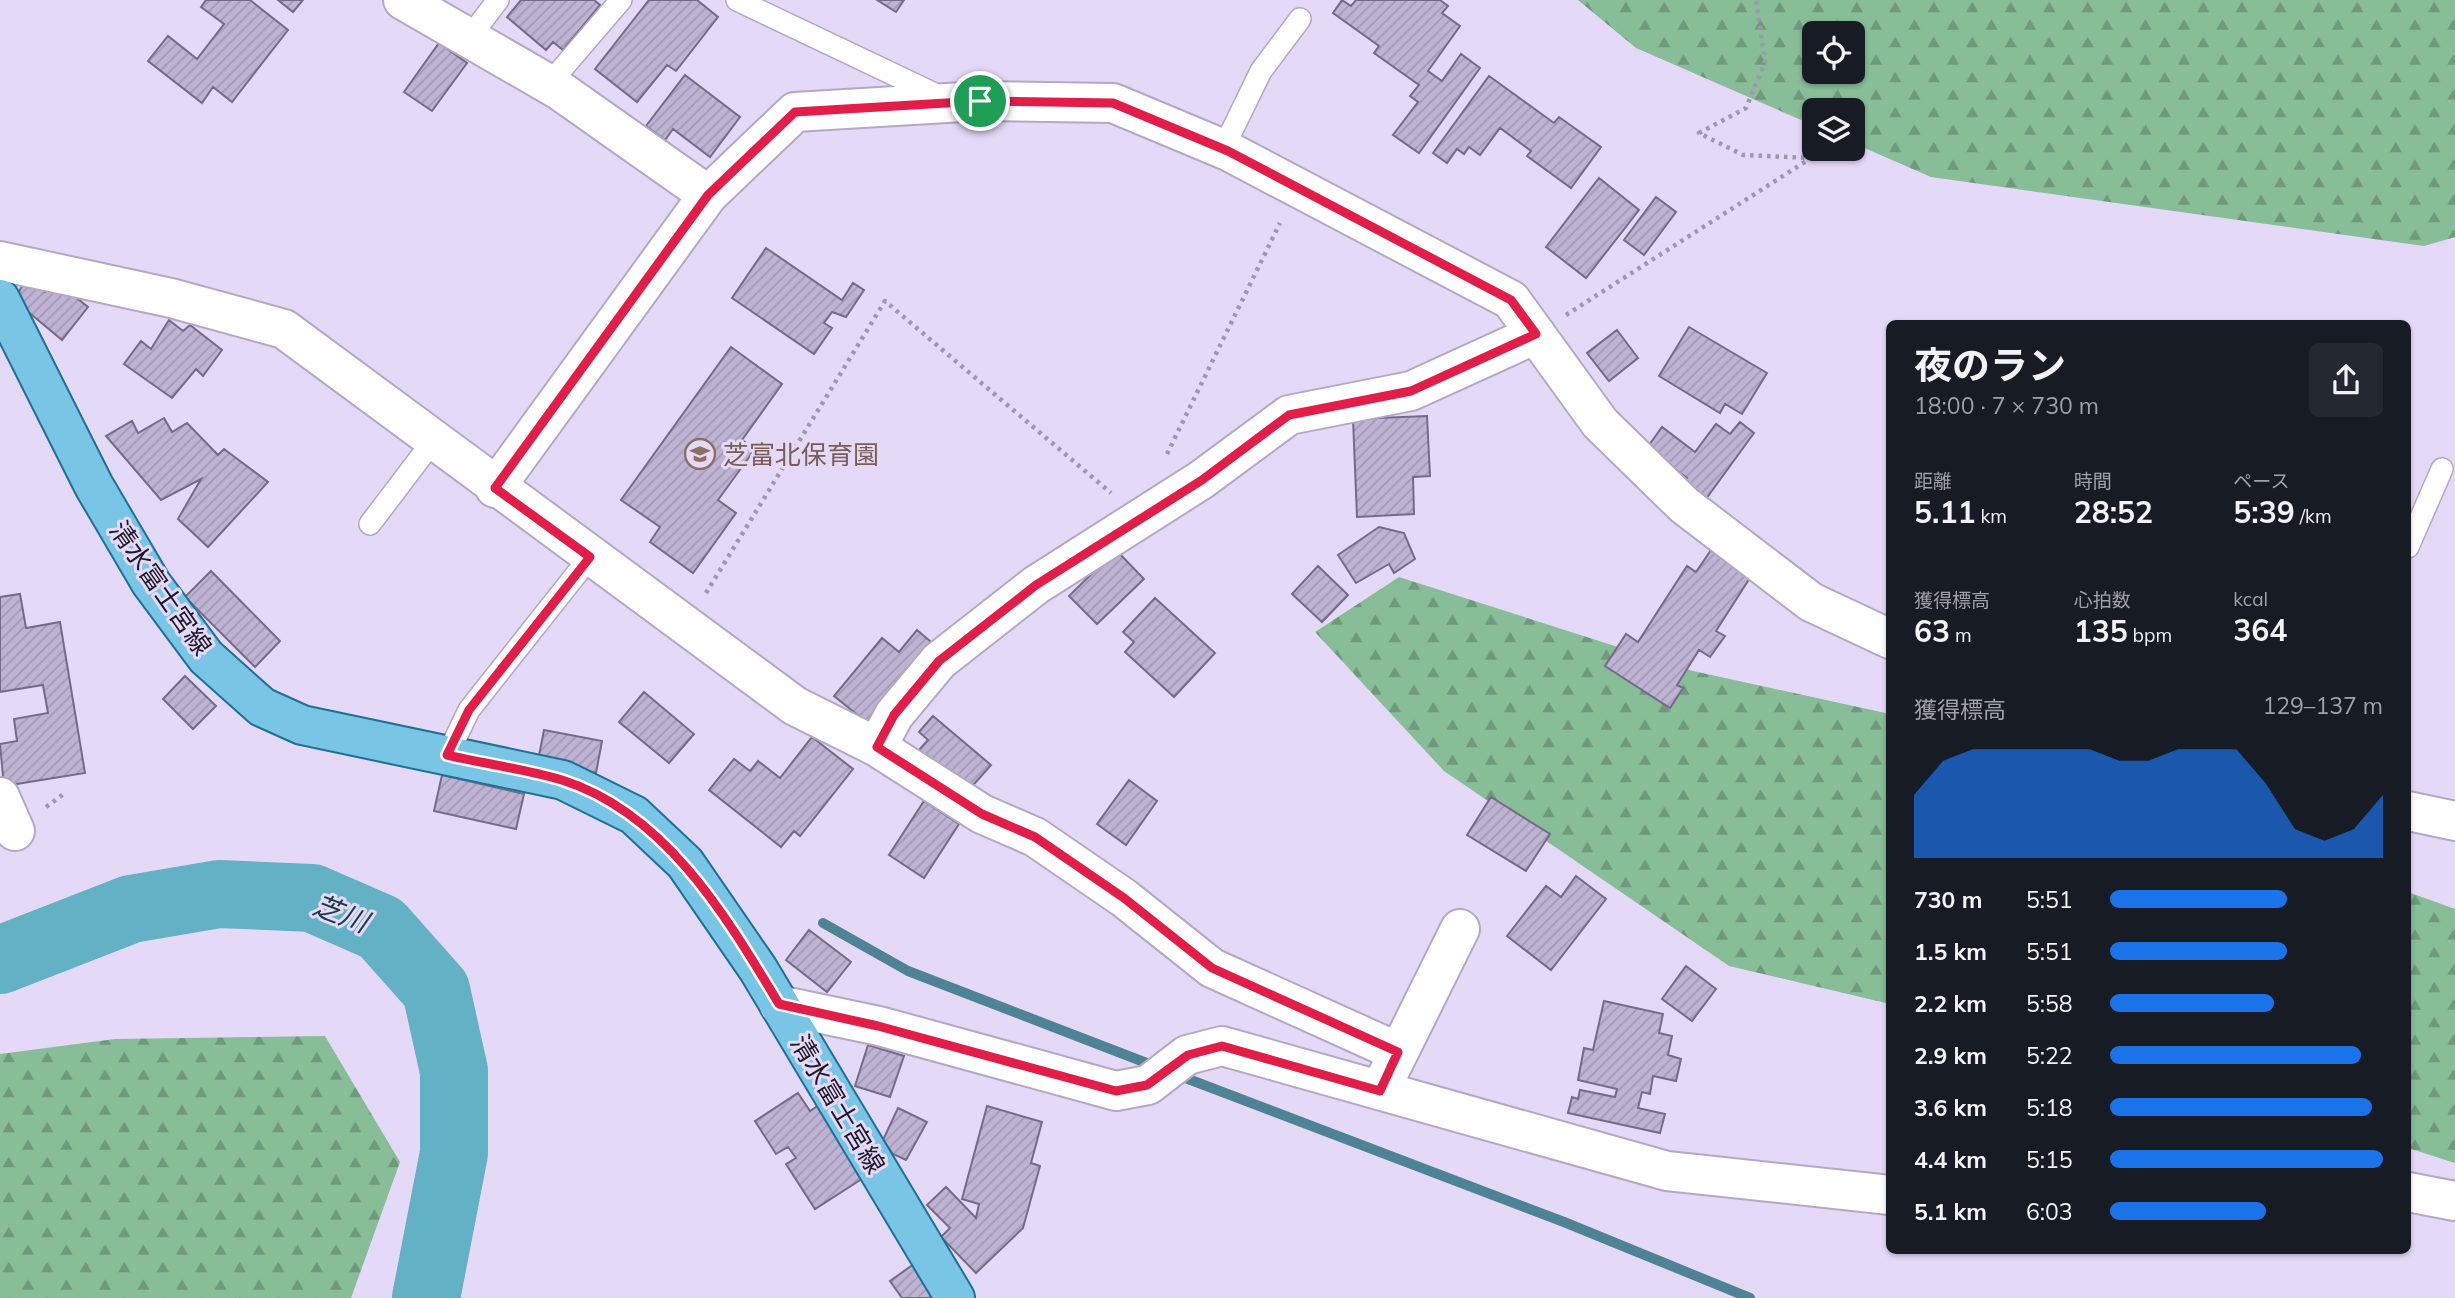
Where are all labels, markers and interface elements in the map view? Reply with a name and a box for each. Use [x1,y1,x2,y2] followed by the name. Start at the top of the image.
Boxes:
[1802,21,1865,161] map controls
[1802,21,1865,84] button: locate
[950,71,1010,131] pin
[961,82,999,120] icon: arrive
[1802,98,1865,161] button: layers
[1914,341,2066,389] text: 夜のラン
[2309,343,2383,417] button: share
[1914,391,2099,420] text: 18:00 · 7 × 730 m
[683,437,717,471] school or university icon: 芝富北保育園
[723,438,879,471] place label: 芝富北保育園
[1914,469,1952,493] text: 距離
[2074,469,2112,493] text: 時間
[2233,469,2289,493] text: ペース
[1914,493,1975,531] text: 5.11
[2074,493,2153,531] text: 28:52
[2233,493,2295,531] text: 5:39
[1975,504,2007,528] text: km
[2295,504,2332,528] text: /km
[103,515,219,661] street label: 清水富士宮線
[2233,587,2268,611] text: kcal
[1914,588,1990,612] text: 獲得標高
[2074,588,2131,612] text: 心拍数
[2233,611,2287,649] text: 364
[1914,612,1950,650] text: 63
[2074,612,2128,650] text: 135
[1950,623,1972,647] text: m
[2128,623,2172,647] text: bpm
[2262,691,2383,720] text: 129–137 m
[1914,695,2006,724] text: 獲得標高
[1914,885,1982,914] text: 730 m
[2026,885,2073,914] text: 5:51
[309,887,376,940] water label: 芝川
[1914,937,1987,966] text: 1.5 km
[2026,937,2073,966] text: 5:51
[1914,989,1987,1018] text: 2.2 km
[2026,989,2073,1018] text: 5:58
[784,1029,892,1179] street label: 清水富士宮線
[1914,1041,1987,1070] text: 2.9 km
[2026,1041,2073,1070] text: 5:22
[1914,1093,1987,1122] text: 3.6 km
[2026,1093,2073,1122] text: 5:18
[1914,1145,1987,1174] text: 4.4 km
[2026,1145,2073,1174] text: 5:15
[1914,1197,1987,1226] text: 5.1 km
[2026,1197,2073,1226] text: 6:03

